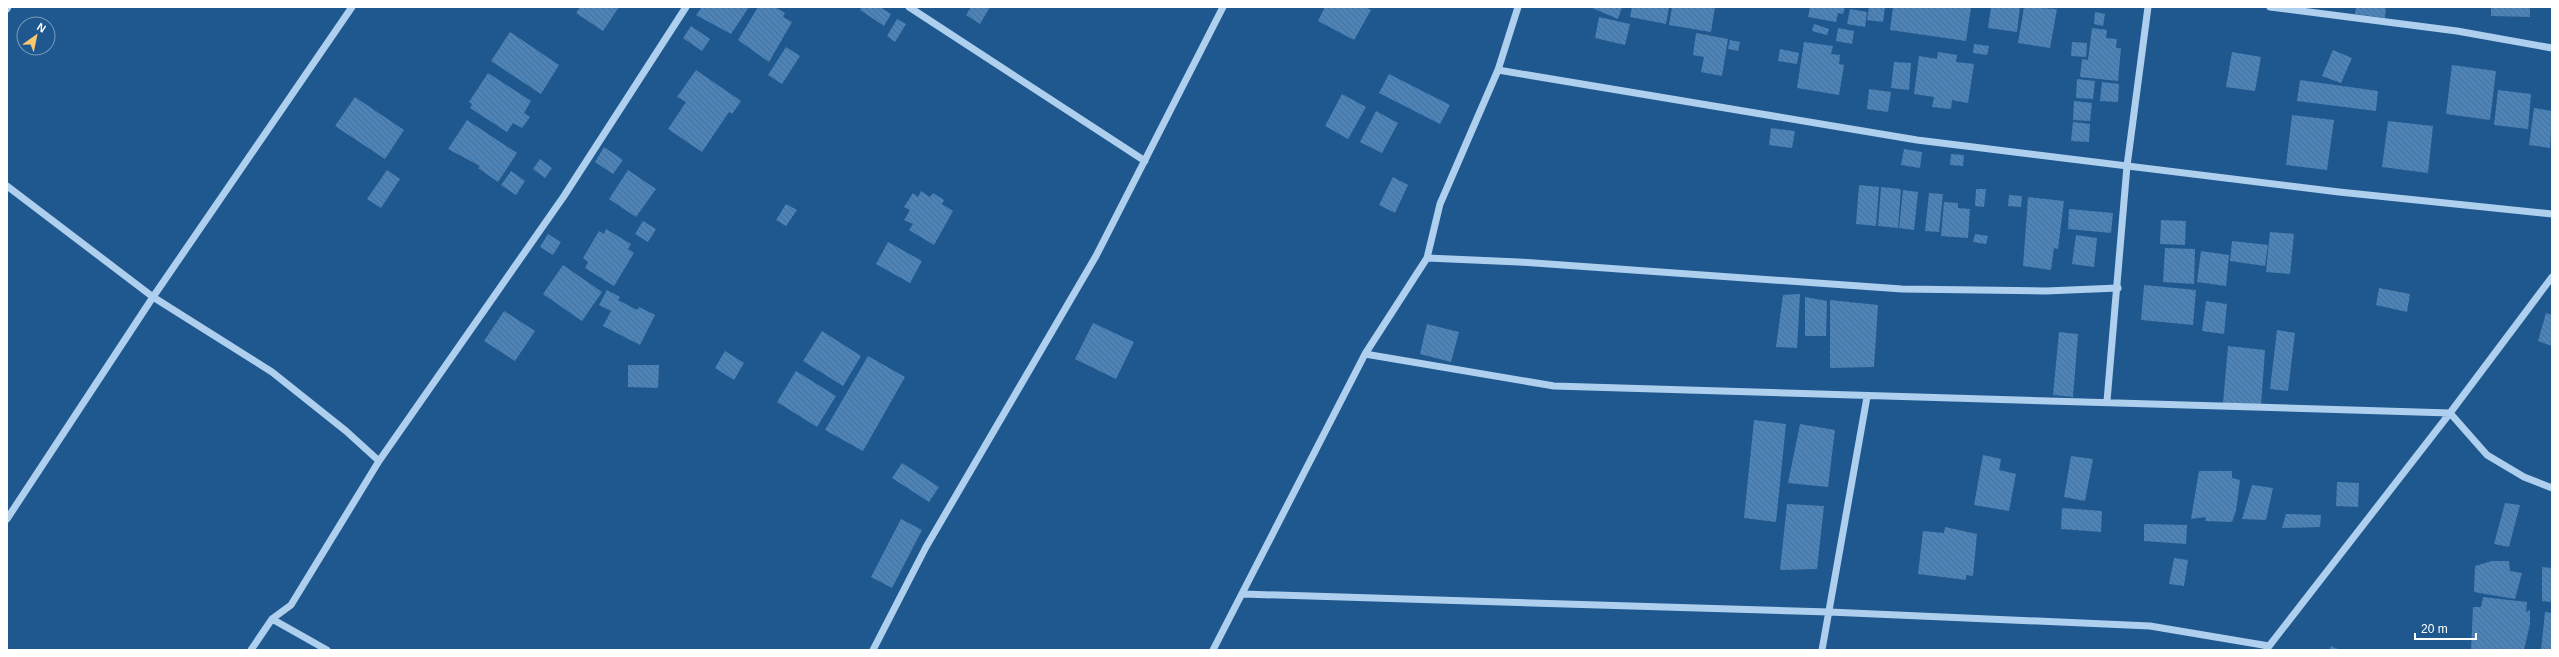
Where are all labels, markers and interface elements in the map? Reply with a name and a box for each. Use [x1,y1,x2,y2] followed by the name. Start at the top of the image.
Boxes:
[16,16,56,56] north arrow
[35,20,48,35] text: N
[2415,615,2476,641] scale bar
[2421,622,2448,636] text: 20 m

